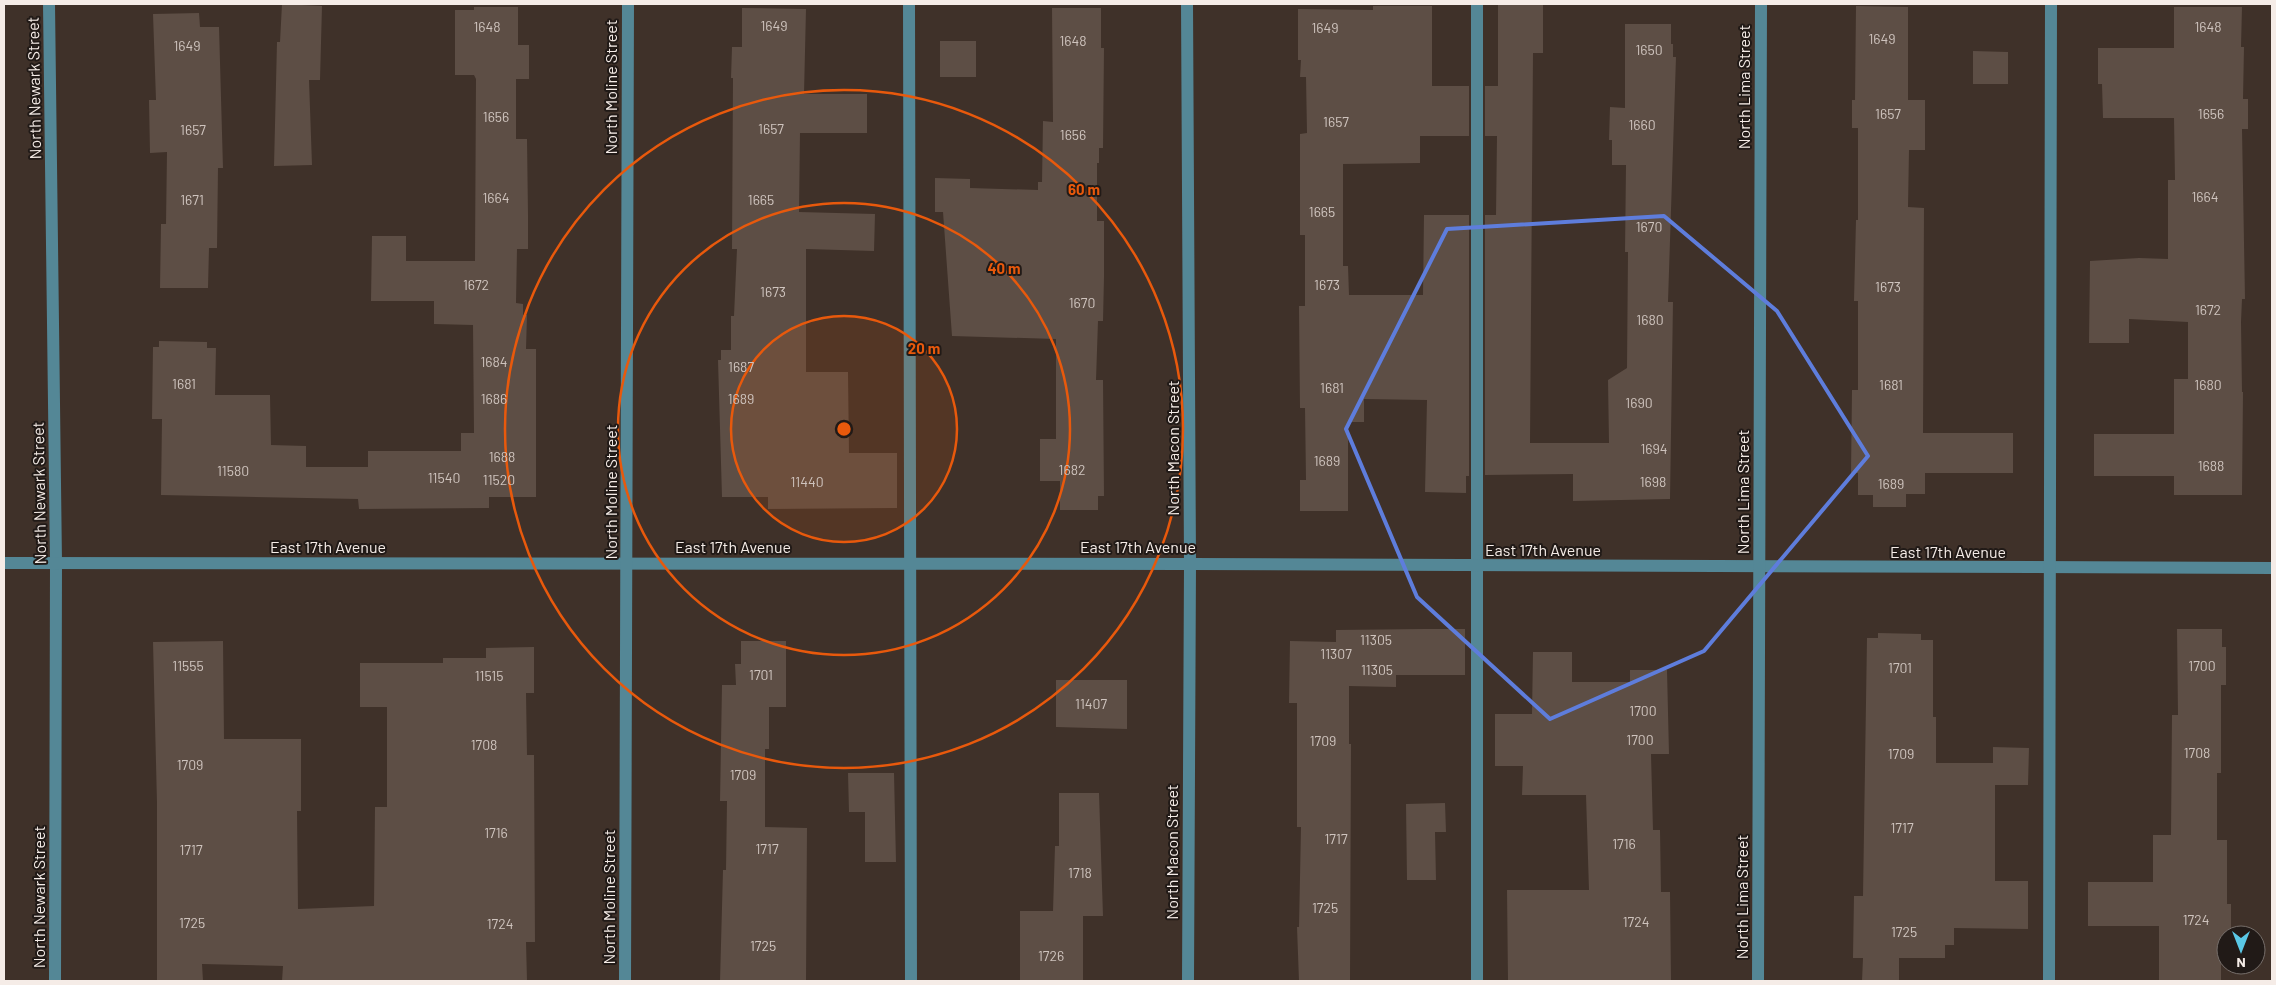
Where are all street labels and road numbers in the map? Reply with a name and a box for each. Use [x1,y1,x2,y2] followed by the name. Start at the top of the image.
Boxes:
[23,17,44,159] street label: North Newark Street
[601,19,620,155] street label: North Moline Street
[1734,25,1753,149] street label: North Lima Street
[1163,380,1182,516] street label: North Macon Street
[28,422,49,564] street label: North Newark Street
[601,424,620,560] street label: North Moline Street
[1733,430,1752,554] street label: North Lima Street
[270,537,386,556] street label: East 17th Avenue
[675,537,791,556] street label: East 17th Avenue
[1080,537,1196,556] street label: East 17th Avenue
[1485,540,1601,559] street label: East 17th Avenue
[1890,542,2006,561] street label: East 17th Avenue
[1162,784,1181,920] street label: North Macon Street
[29,826,48,968] street label: North Newark Street
[599,829,618,965] street label: North Moline Street
[1732,835,1751,959] street label: North Lima Street

